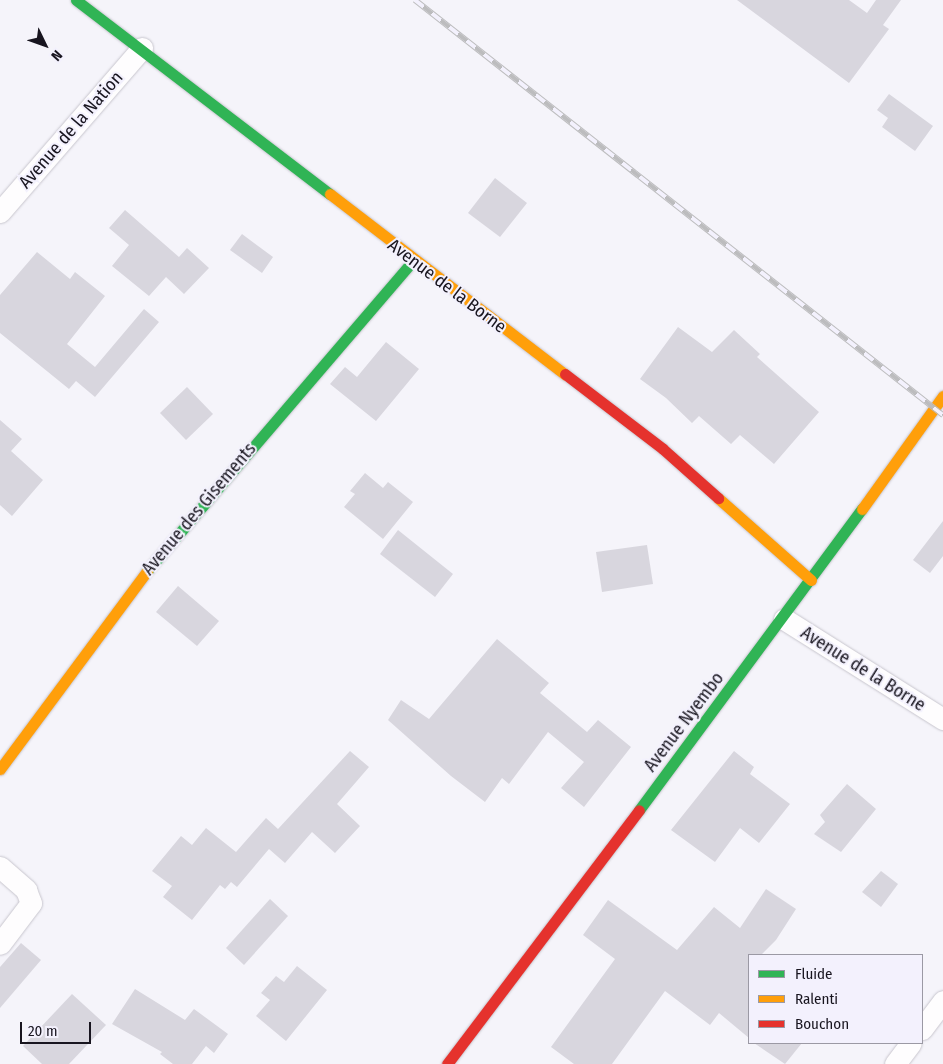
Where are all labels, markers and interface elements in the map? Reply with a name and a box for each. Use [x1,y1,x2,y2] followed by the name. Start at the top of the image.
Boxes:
[20,20,70,70] north arrow
[47,47,66,64] text: N
[14,67,128,193] street label: Avenue de la Nation
[383,234,511,338] street label: Avenue de la Borne
[137,438,261,580] street label: Avenue des Gisements
[797,622,929,716] street label: Avenue de la Borne
[640,668,728,776] street label: Avenue Nyembo
[748,954,923,1044] legend
[795,965,832,983] text: Fluide
[795,990,838,1008] text: Ralenti
[22,1012,94,1044] scale bar
[795,1015,849,1033] text: Bouchon
[28,1022,58,1040] text: 20 m

